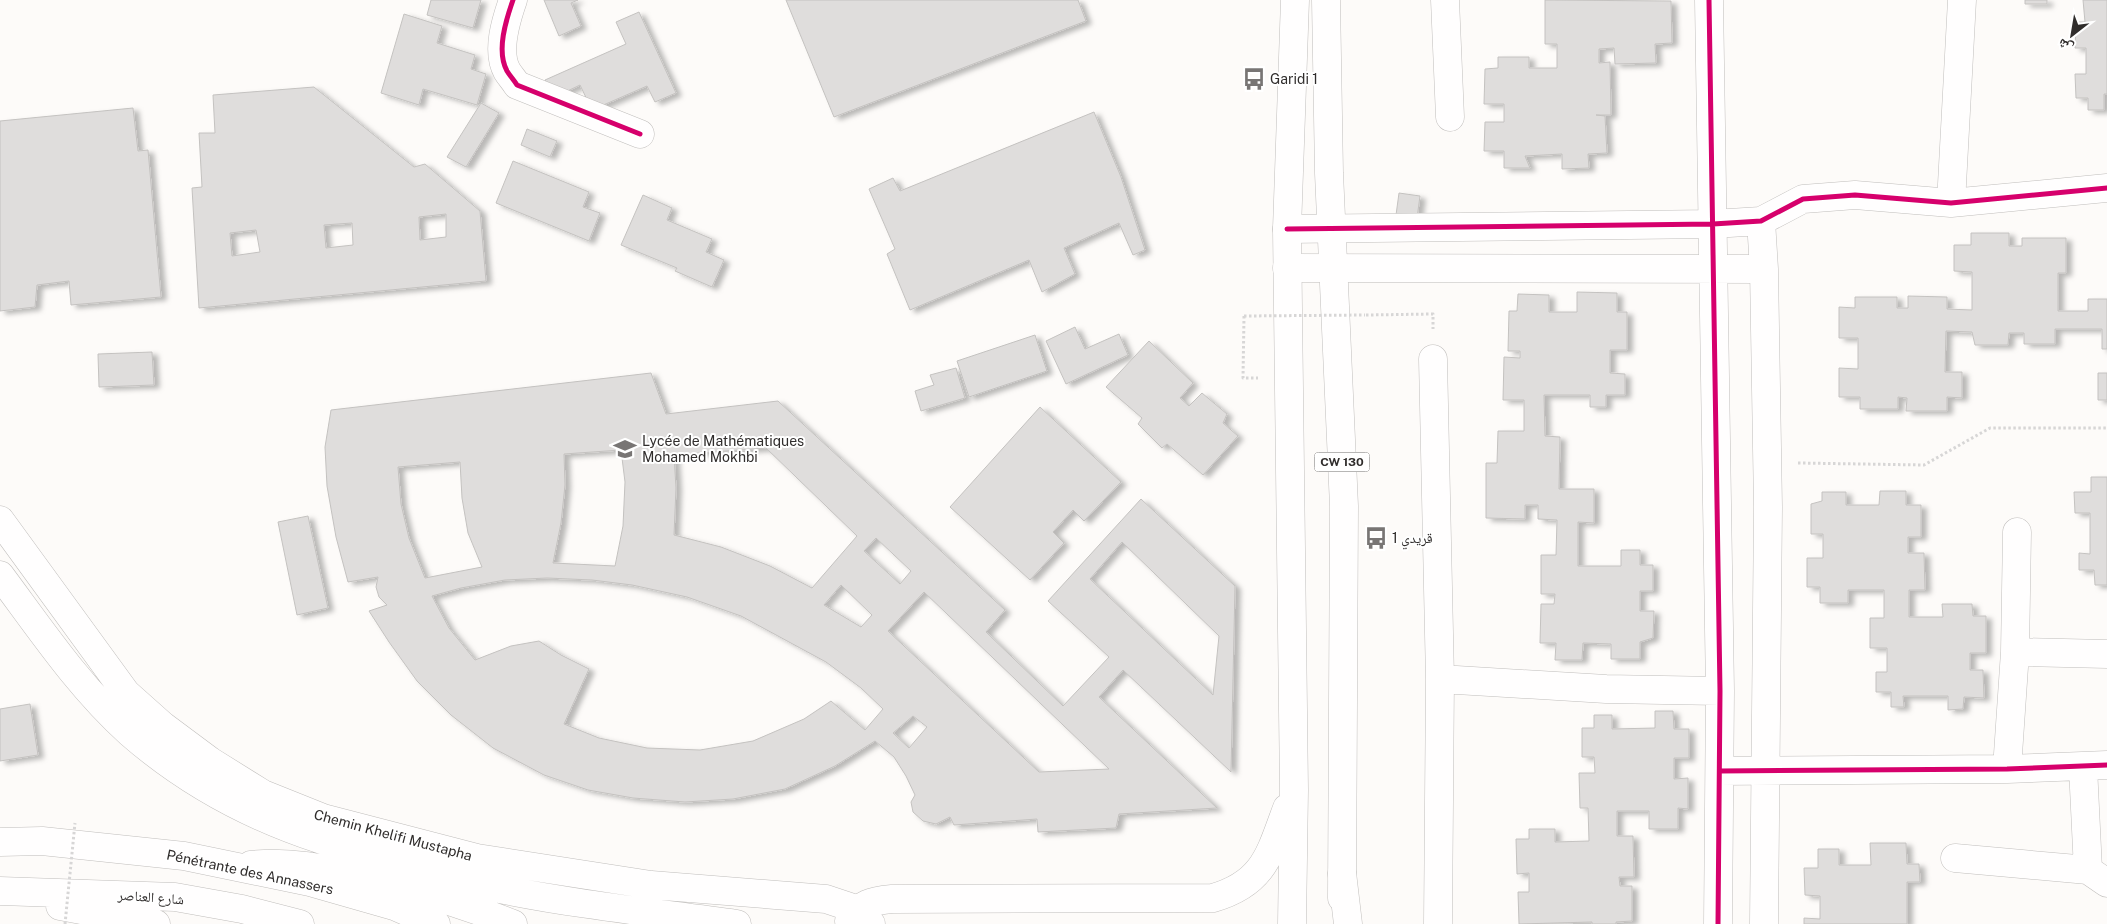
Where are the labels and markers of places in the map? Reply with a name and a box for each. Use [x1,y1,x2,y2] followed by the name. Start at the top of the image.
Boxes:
[1241,66,1267,92] bus stop icon: Garidi 1
[1270,71,1318,87] place label: Garidi 1
[642,433,804,465] place label: Lycée de Mathématiques Mohamed Mokhbi
[612,436,638,462] school or university icon: Lycée de Mathématiques Mohamed Mokhbi
[1363,525,1389,551] bus stop icon: قريدي 1
[1392,530,1433,550] place label: قريدي 1

